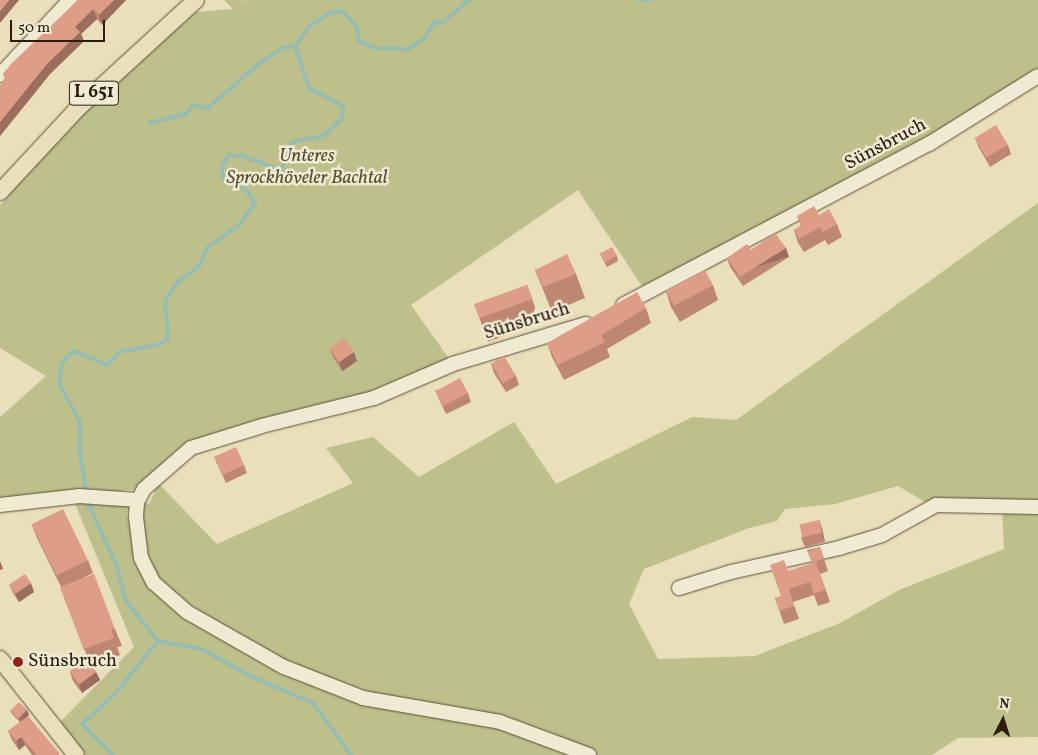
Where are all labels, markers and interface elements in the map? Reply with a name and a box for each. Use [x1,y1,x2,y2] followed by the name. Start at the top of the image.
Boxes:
[12,10,108,42] scale bar
[18,18,50,39] text: 50 m
[68,78,120,109] road number: L 651
[841,114,931,176] street label: Sünsbruch
[227,146,387,190] park label: Unteres Sprockhöveler Bachtal
[481,298,573,346] street label: Sünsbruch
[28,651,117,673] place label: Sünsbruch
[12,656,24,668] marker: Sünsbruch
[978,695,1028,745] north arrow
[998,695,1010,714] text: N

